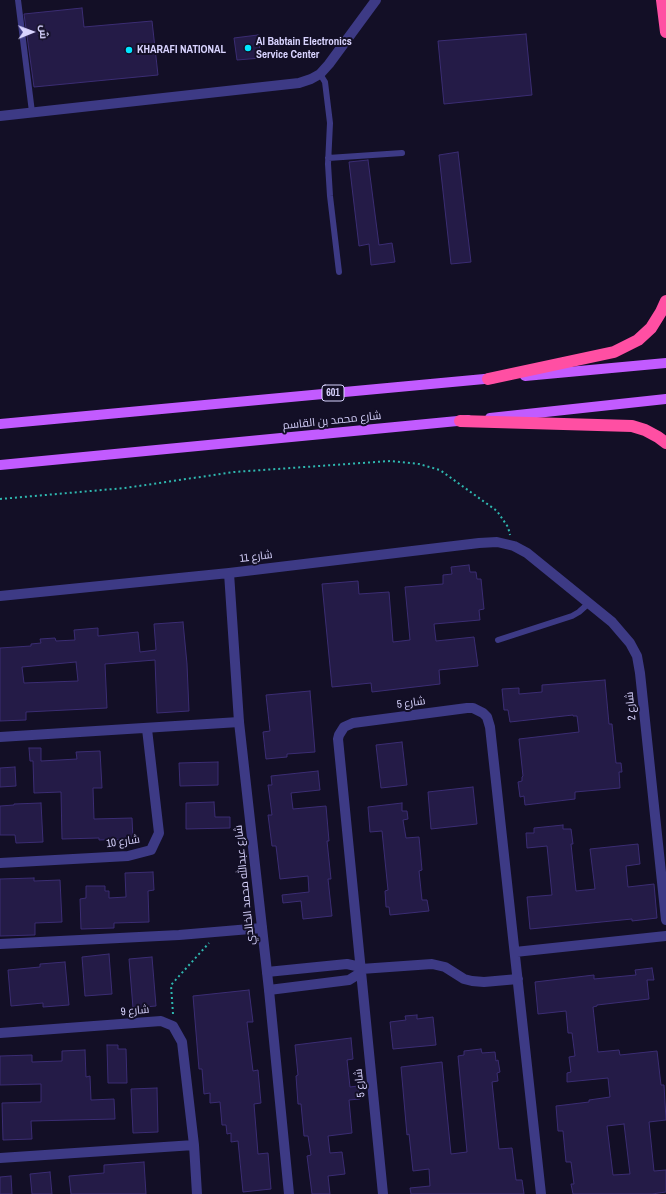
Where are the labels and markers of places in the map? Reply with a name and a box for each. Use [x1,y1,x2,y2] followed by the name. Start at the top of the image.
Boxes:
[256,35,352,61] place label: Al Babtain Electronics Service Center
[137,43,226,57] place label: KHARAFI NATIONAL
[243,43,253,53] marker: Al Babtain Electronics Service Center
[124,45,134,55] marker: KHARAFI NATIONAL

